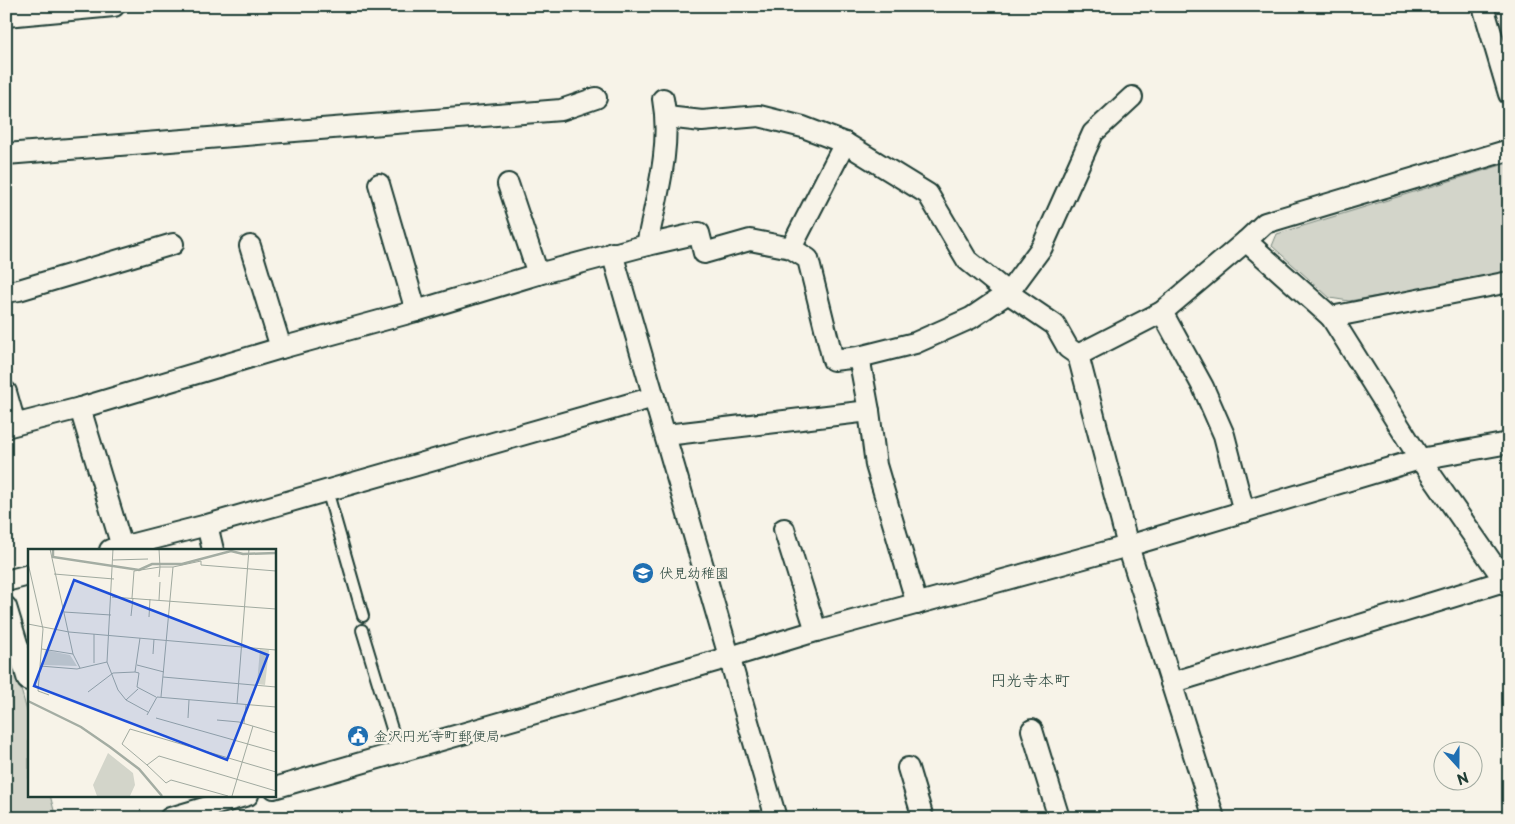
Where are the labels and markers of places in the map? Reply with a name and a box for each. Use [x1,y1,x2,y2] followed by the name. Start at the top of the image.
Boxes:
[631,561,655,585] school or university icon: 伏見幼稚園
[659,562,729,583] place label: 伏見幼稚園
[346,724,370,748] public building icon: 金沢円光寺町郵便局
[374,725,500,746] place label: 金沢円光寺町郵便局

